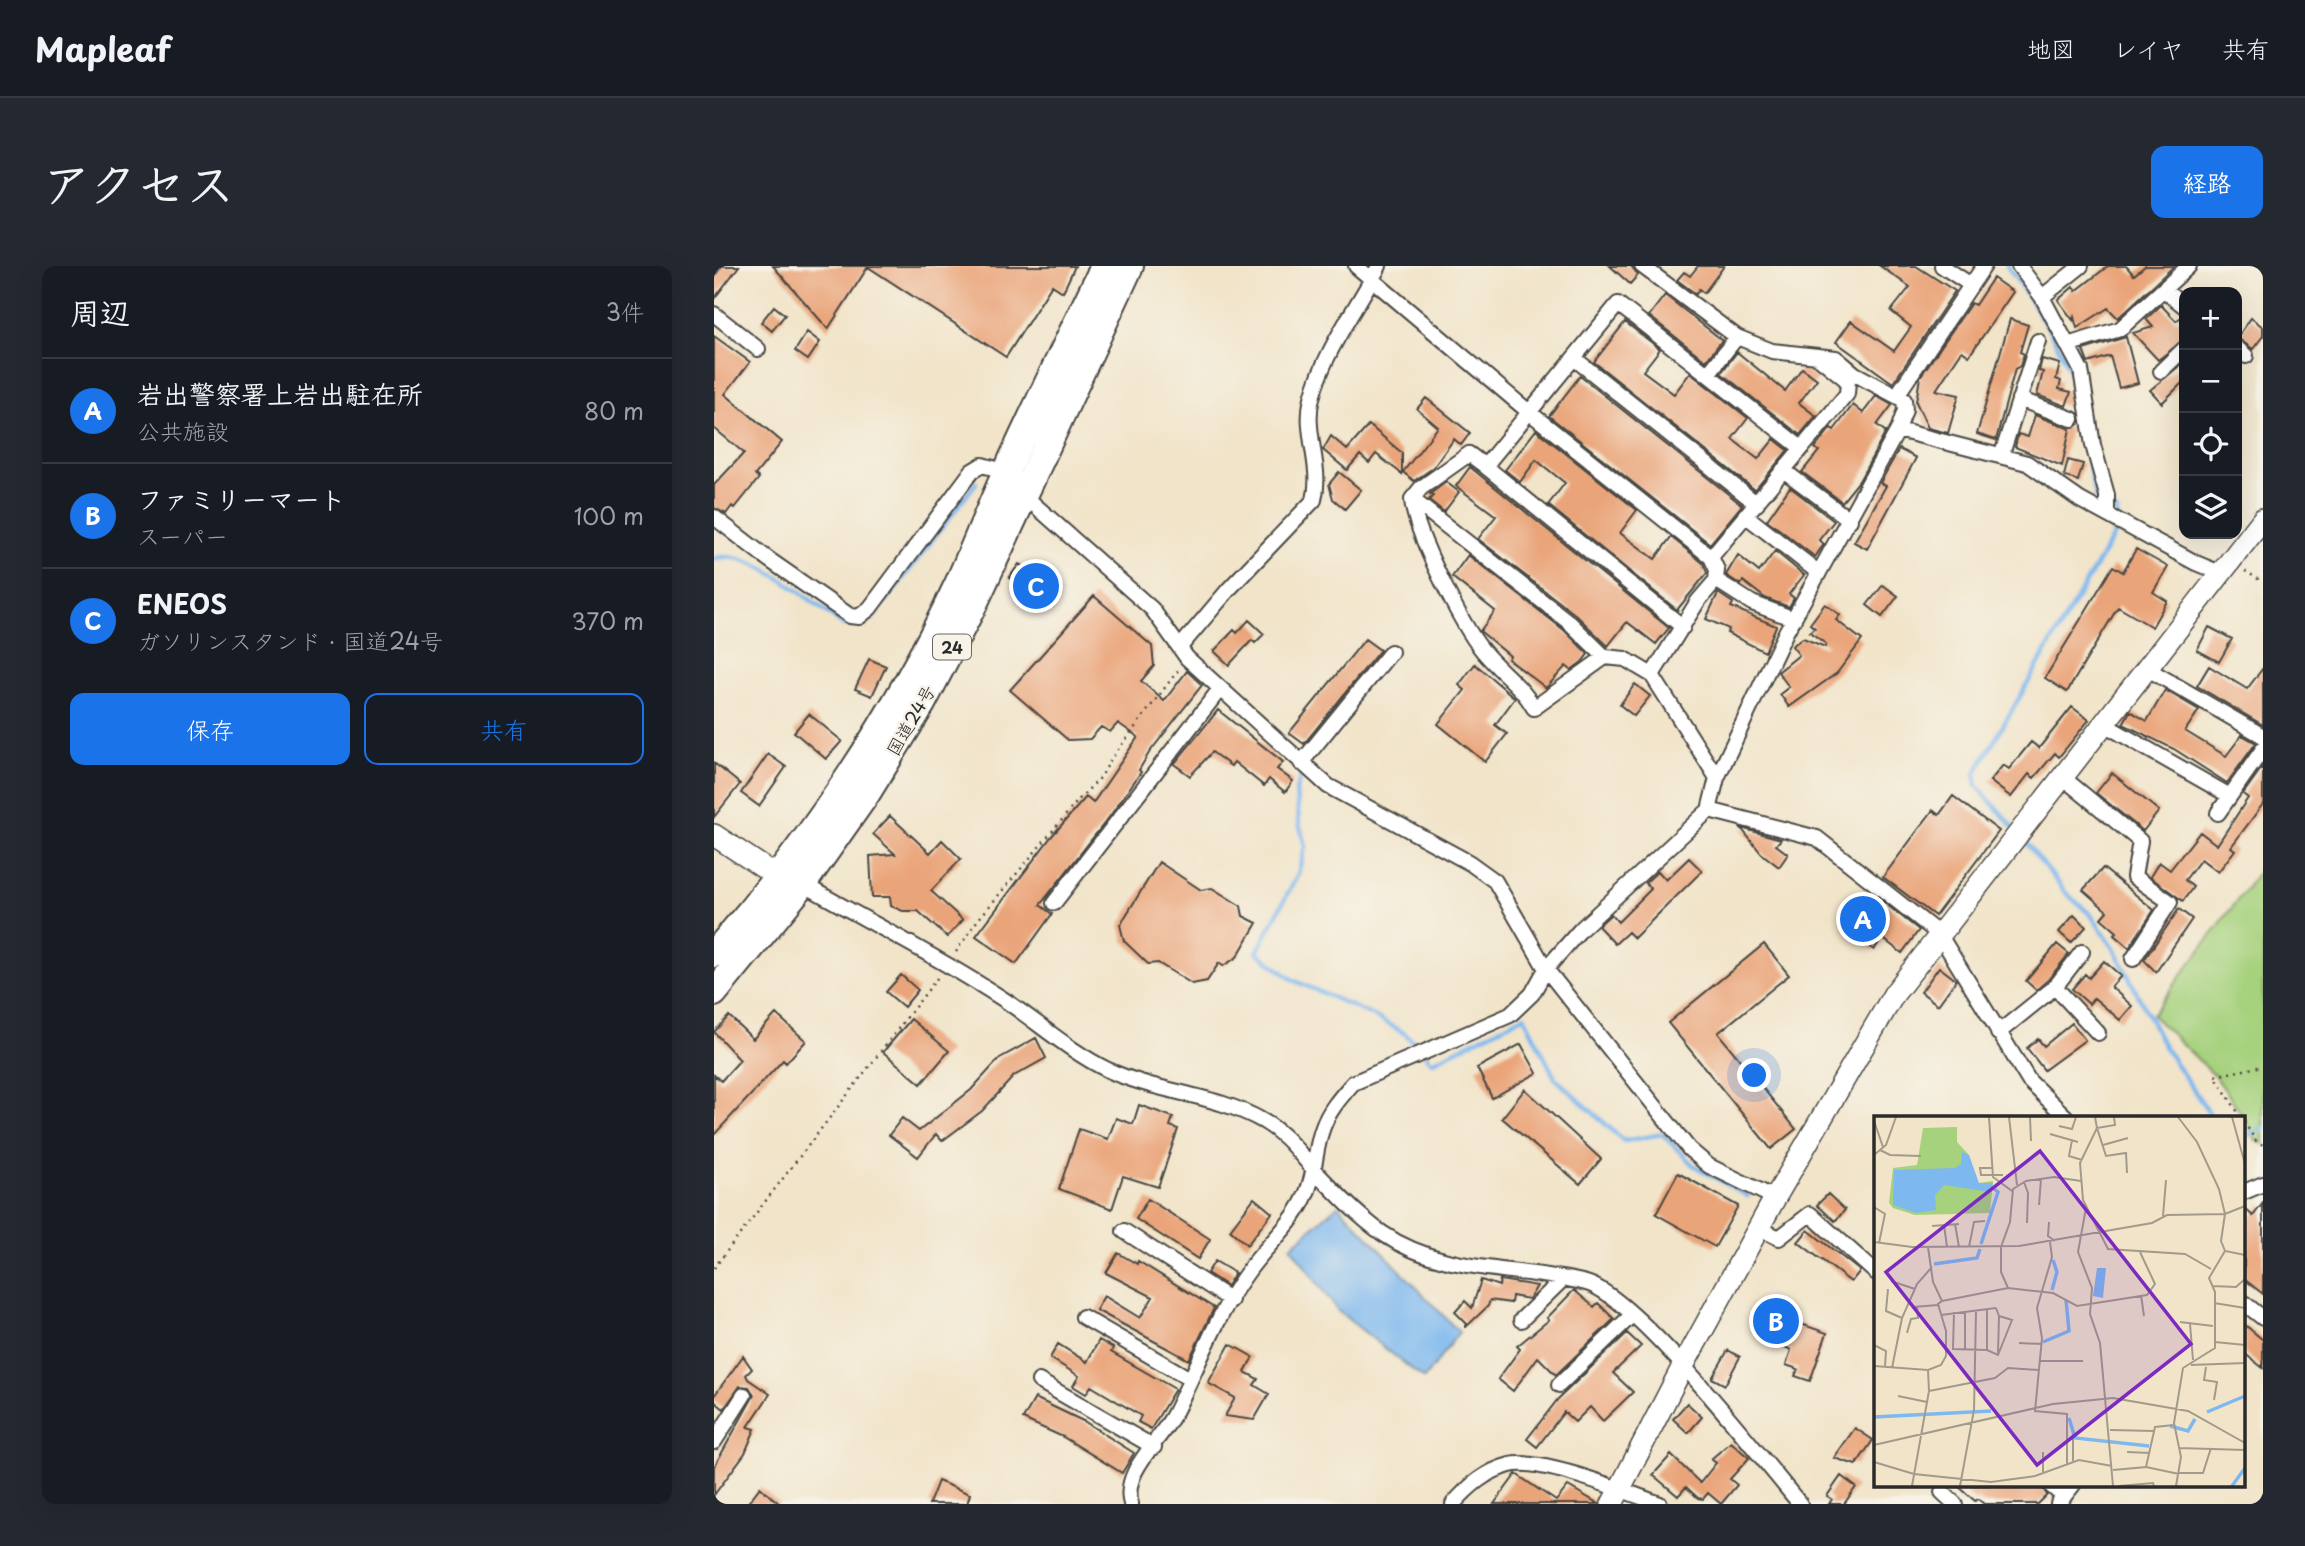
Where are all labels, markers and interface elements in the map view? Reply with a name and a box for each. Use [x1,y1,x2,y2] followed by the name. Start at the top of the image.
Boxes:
[35,23,171,73] text: Mapleaf
[2027,30,2075,66] text: 地図
[2113,30,2184,66] text: レイヤ
[2222,30,2270,66] text: 共有
[42,145,235,219] text: アクセス
[2151,146,2263,218] button: 経路
[2179,287,2242,539] map controls
[2179,287,2242,350] button: +
[70,289,130,334] text: 周辺
[606,294,644,329] text: 3件
[2179,350,2242,413] button: −
[137,374,423,413] text: 岩出警察署上岩出駐在所
[84,393,102,428] text: A
[584,393,644,428] text: 80 m
[137,413,229,448] text: 公共施設
[2179,413,2242,476] button: locate
[2179,476,2242,539] button: layers
[137,479,346,518] text: ファミリーマート
[85,498,101,533] text: B
[574,498,644,533] text: 100 m
[137,518,228,553] text: スーパー
[1013,560,1059,612] pin: C
[137,584,227,623] text: ENEOS
[84,603,102,638] text: C
[571,603,644,638] text: 370 m
[137,623,443,658] text: ガソリンスタンド · 国道24号
[933,634,971,660] road number: 24
[879,679,941,761] street label: 国道24号
[70,693,350,765] button: 保存
[364,693,644,765] button: 共有
[1840,893,1886,945] pin: A
[1737,1058,1771,1092] your location
[1874,1116,2246,1486] inset map
[1753,1295,1799,1347] pin: B

